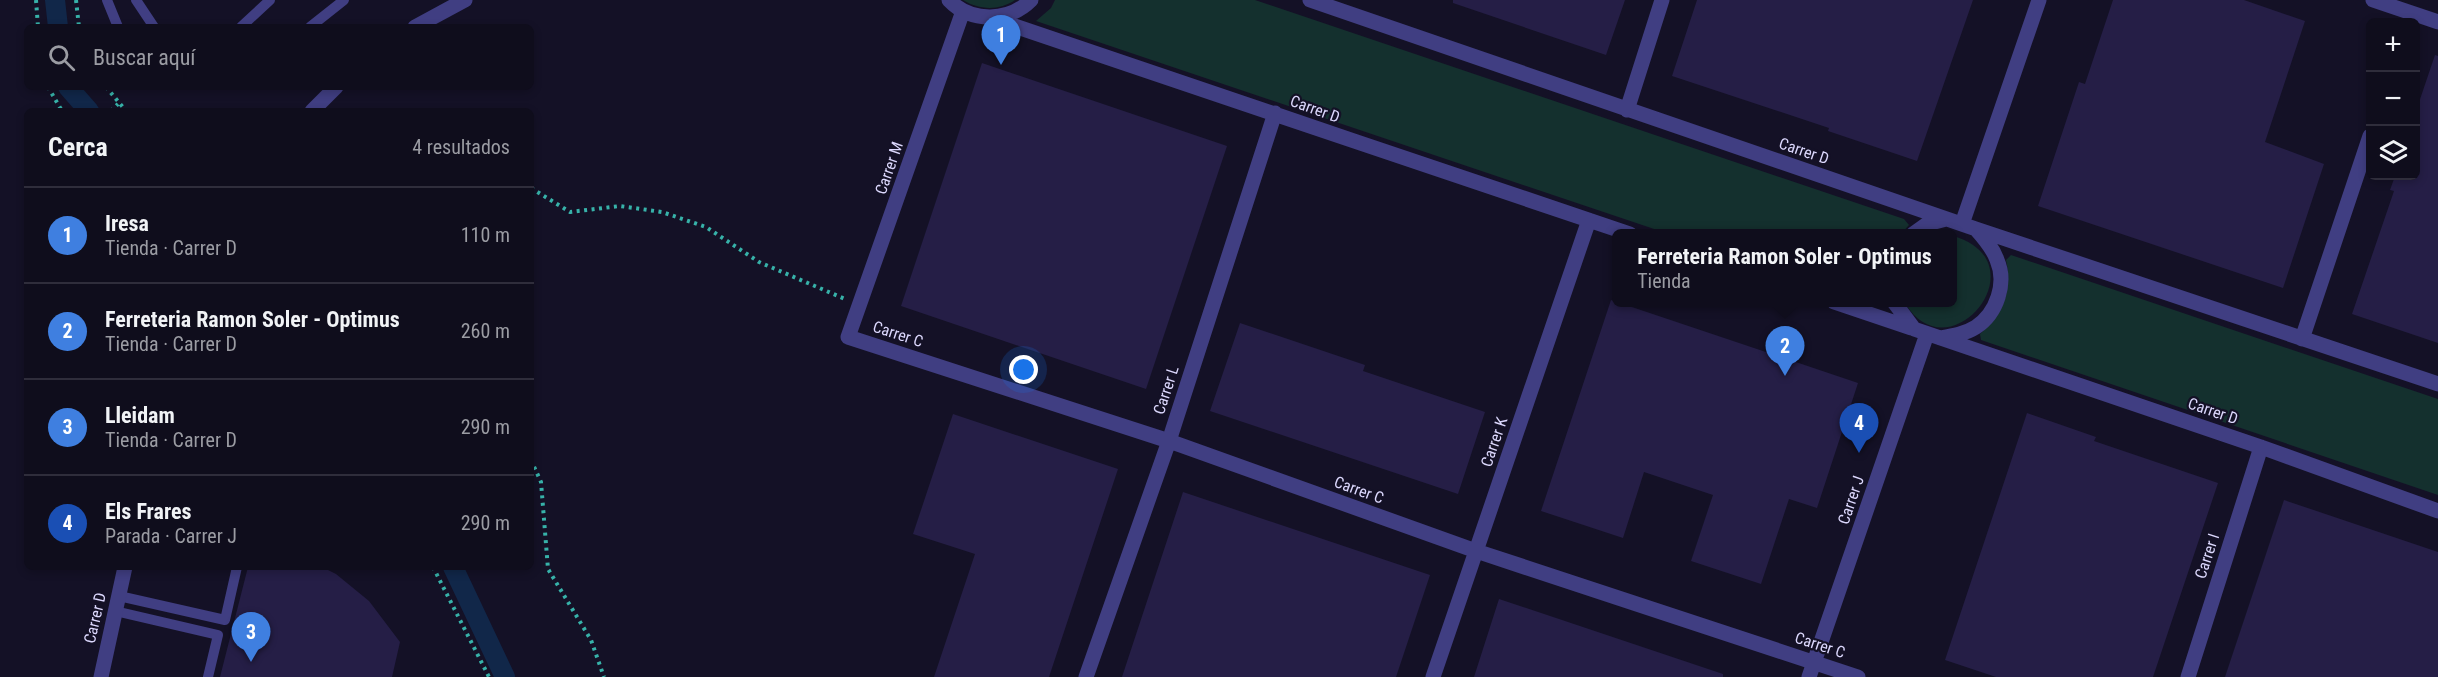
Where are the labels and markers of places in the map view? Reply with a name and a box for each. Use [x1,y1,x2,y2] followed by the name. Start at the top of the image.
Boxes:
[982,16,1020,65] pin: 1
[1766,326,1804,376] pin: 2
[1840,404,1878,453] pin: 4
[232,612,270,662] pin: 3

